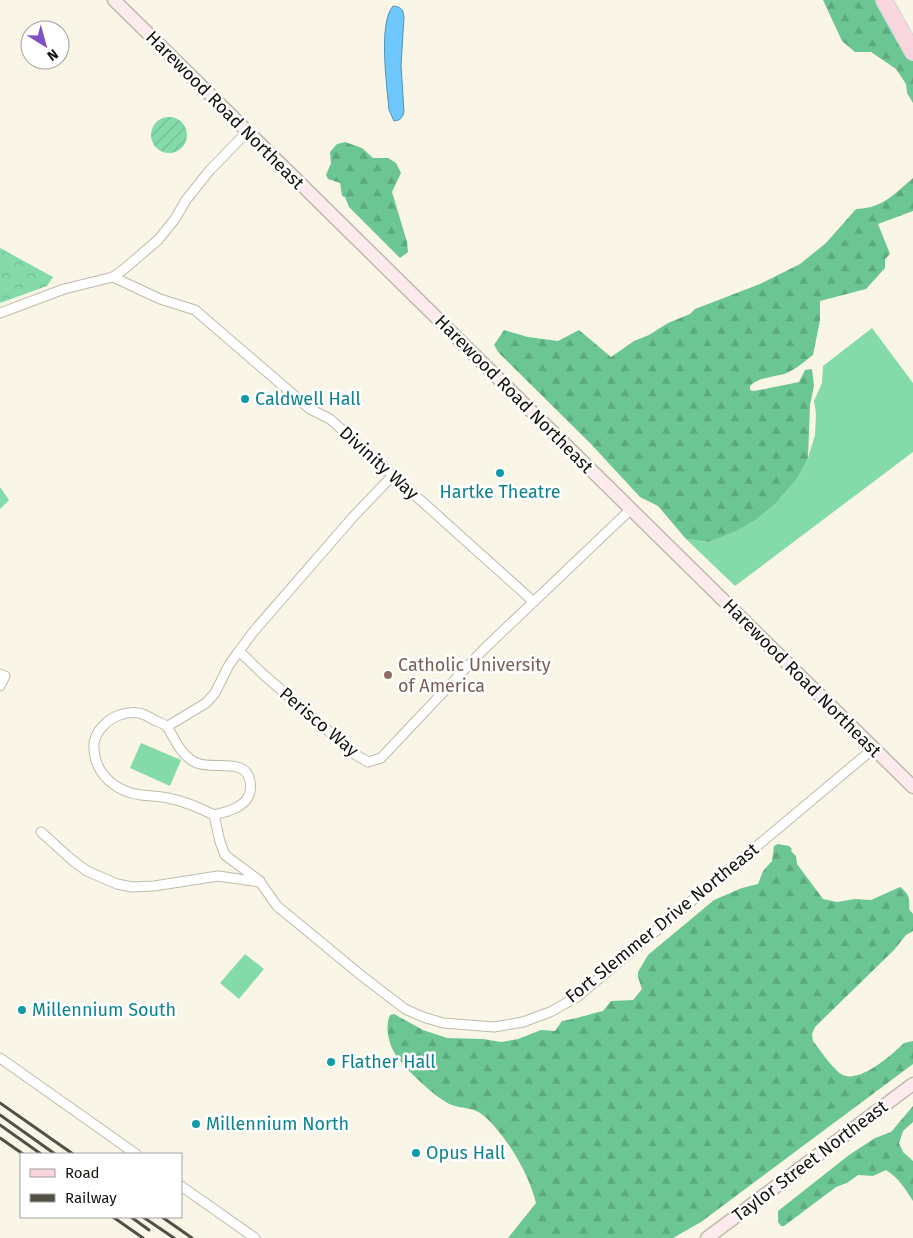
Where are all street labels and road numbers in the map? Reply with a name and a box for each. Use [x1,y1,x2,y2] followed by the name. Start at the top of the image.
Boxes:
[141,26,309,194] street label: Harewood Road Northeast
[430,310,598,478] street label: Harewood Road Northeast
[335,422,423,504] street label: Divinity Way
[718,594,886,762] street label: Harewood Road Northeast
[275,683,363,761] street label: Perisco Way
[561,838,763,1008] street label: Fort Slemmer Drive Northeast
[728,1095,892,1227] street label: Taylor Street Northeast

